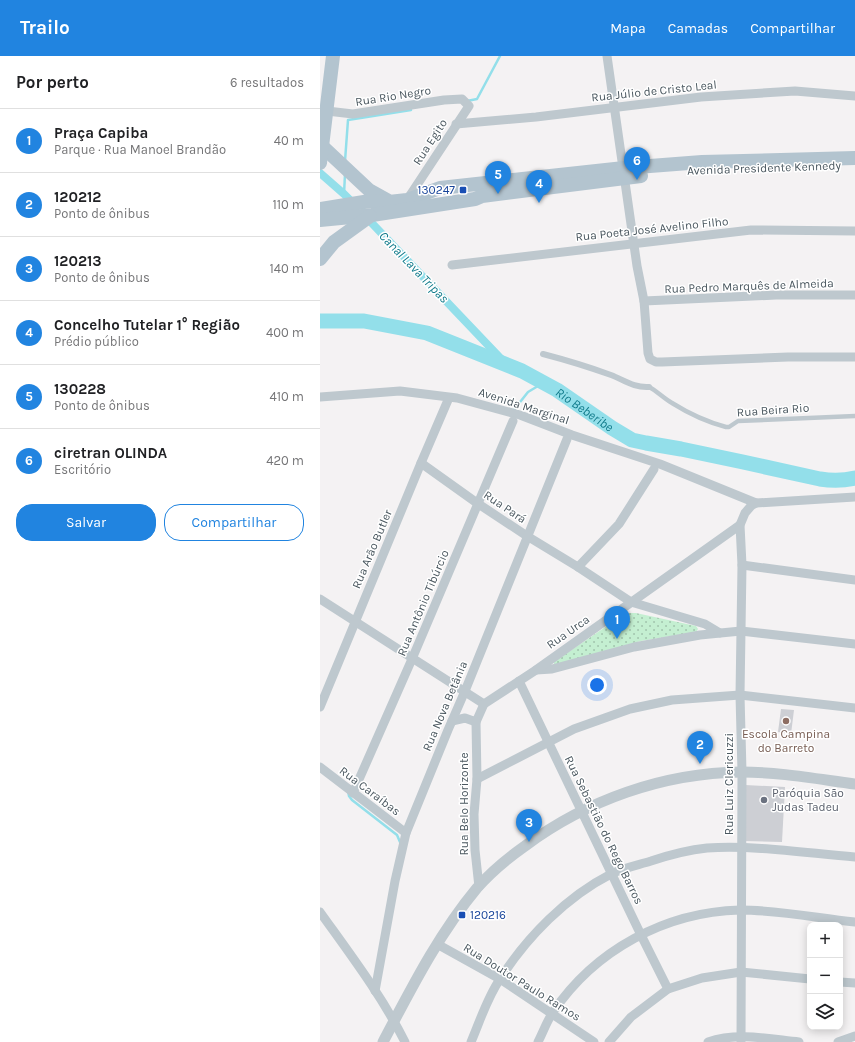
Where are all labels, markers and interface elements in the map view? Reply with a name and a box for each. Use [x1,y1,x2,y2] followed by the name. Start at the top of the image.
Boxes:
[20,17,70,39] text: Trailo
[610,20,646,37] text: Mapa
[668,20,728,37] text: Camadas
[750,20,835,37] text: Compartilhar
[16,72,89,92] text: Por perto
[230,75,304,90] text: 6 resultados
[591,77,717,105] street label: Rua Júlio de Cristo Leal
[354,83,432,109] street label: Rua Rio Negro
[410,116,450,168] street label: Rua Egito
[54,124,148,142] text: Praça Capiba
[27,133,31,148] text: 1
[274,133,304,148] text: 40 m
[54,142,226,157] text: Parque · Rua Manoel Brandão
[624,147,650,180] pin: 6
[687,158,842,178] street label: Avenida Presidente Kennedy
[485,161,511,194] pin: 5
[526,170,552,203] pin: 4
[418,183,455,197] place label: 130247
[458,185,468,195] marker: 130247
[54,188,101,206] text: 120212
[25,197,33,212] text: 2
[272,197,304,212] text: 110 m
[54,206,150,221] text: Ponto de ônibus
[575,214,729,244] street label: Rua Poeta José Avelino Filho
[376,228,452,306] water label: Canal Lava Tripas
[54,252,102,270] text: 120213
[25,261,33,276] text: 3
[269,261,304,276] text: 140 m
[54,270,150,285] text: Ponto de ônibus
[664,276,834,296] street label: Rua Pedro Marquês de Almeida
[54,316,240,334] text: Concelho Tutelar 1° Região
[25,325,33,340] text: 4
[266,325,304,340] text: 400 m
[54,334,139,349] text: Prédio público
[54,380,106,398] text: 130228
[553,384,617,434] water label: Rio Beberibe
[477,385,571,427] street label: Avenida Marginal
[25,389,33,404] text: 5
[269,389,304,404] text: 410 m
[54,398,150,413] text: Ponto de ônibus
[736,400,810,420] street label: Rua Beira Rio
[54,444,167,462] text: ciretran OLINDA
[25,453,33,468] text: 6
[266,453,304,468] text: 420 m
[54,462,111,477] text: Escritório
[481,488,529,526] street label: Rua Pará
[16,504,156,541] button: Salvar
[164,504,304,541] button: Compartilhar
[349,507,395,591] street label: Rua Arão Butler
[394,548,452,658] street label: Rua Antônio Tibúrcio
[604,606,630,639] pin: 1
[544,612,592,652] street label: Rua Urca
[420,659,470,753] street label: Rua Nova Betânia
[587,675,607,695] your location
[781,716,791,726] marker: Escola Campina do Barreto
[742,727,830,755] place label: Escola Campina do Barreto
[687,731,713,764] pin: 2
[722,733,736,835] street label: Rua Luiz Clericuzzi
[457,752,471,856] street label: Rua Belo Horizonte
[562,753,646,907] street label: Rua Sebastião do Rego Barros
[337,764,403,818] street label: Rua Caraíbas
[772,786,844,814] place label: Paróquia São Judas Tadeu
[759,795,769,805] marker: Paróquia São Judas Tadeu
[516,809,542,842] pin: 3
[470,908,506,922] place label: 120216
[457,910,467,920] marker: 120216
[807,922,843,1030] map controls
[807,922,843,958] button: +
[461,940,583,1024] street label: Rua Doutor Paulo Ramos
[807,958,843,994] button: −
[807,994,843,1030] button: layers

